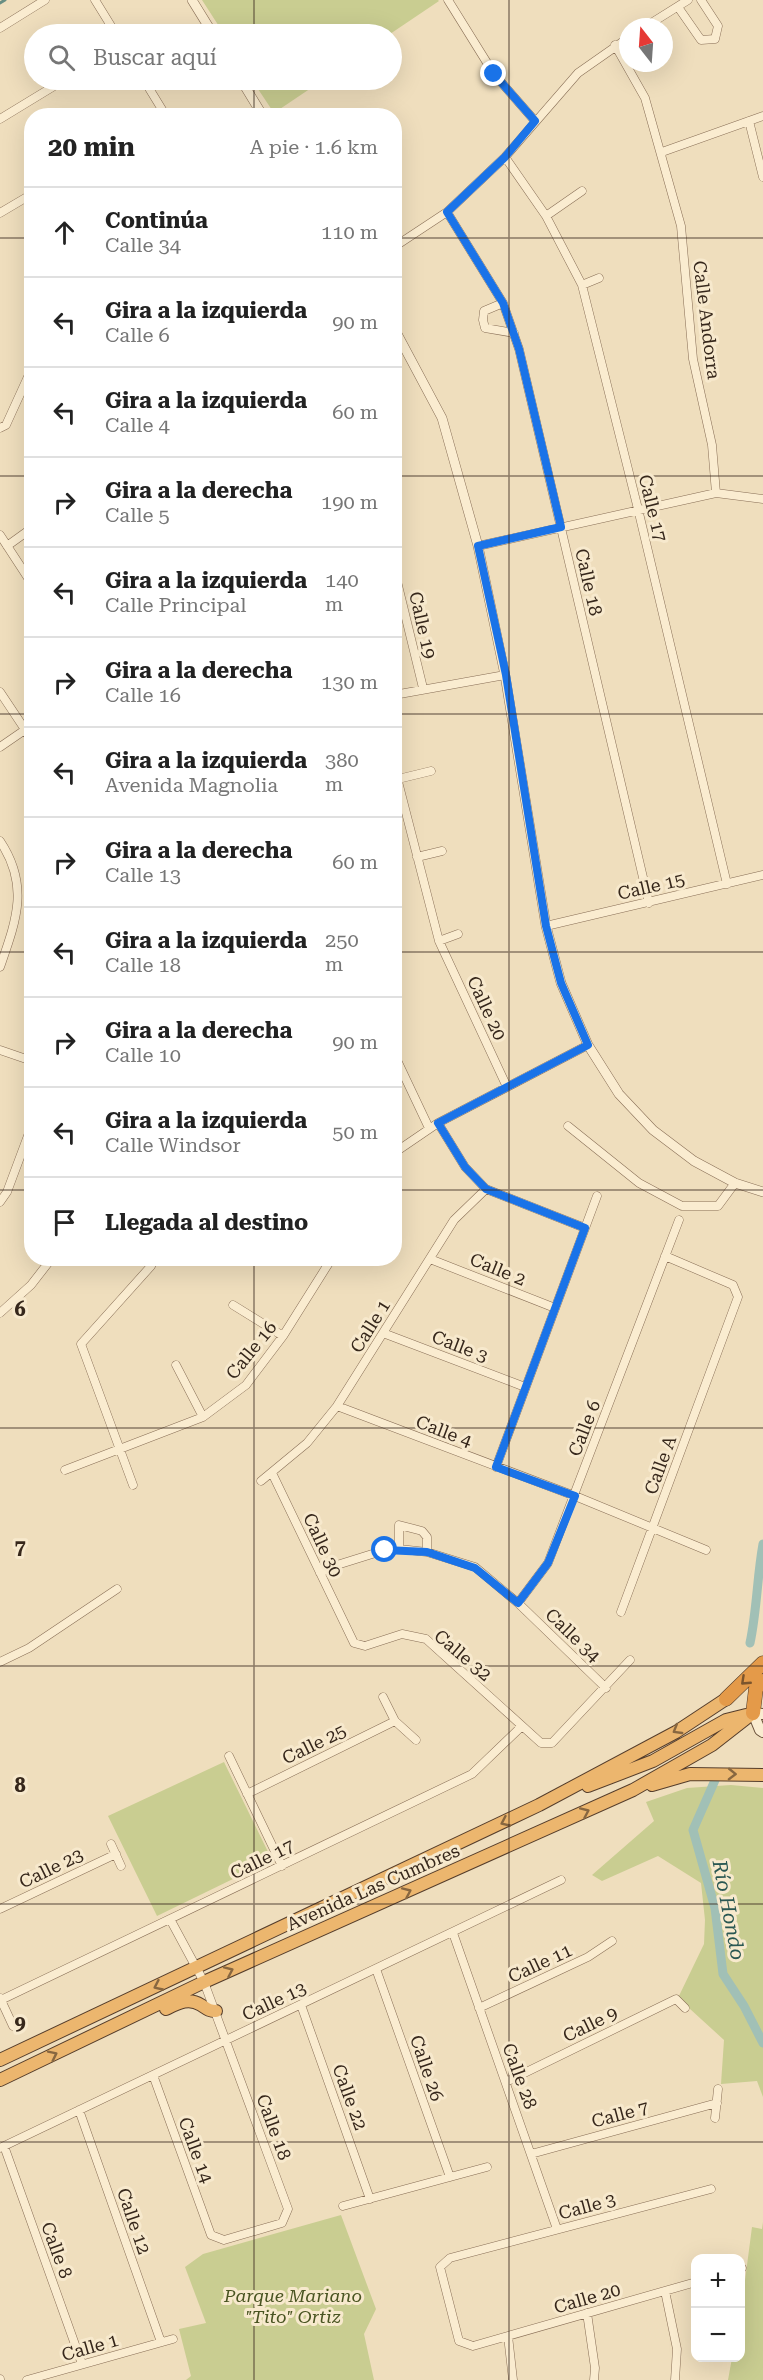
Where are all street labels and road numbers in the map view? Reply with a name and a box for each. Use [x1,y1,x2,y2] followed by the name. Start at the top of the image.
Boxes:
[689,259,725,381] street label: Calle Andorra
[635,472,671,544] street label: Calle 17
[571,546,607,618] street label: Calle 18
[405,589,441,661] street label: Calle 19
[615,868,687,904] street label: Calle 15
[463,973,511,1043] street label: Calle 20
[467,1248,529,1290] street label: Calle 2
[346,1296,394,1356] street label: Calle 1
[221,1317,281,1383] street label: Calle 16
[429,1326,491,1366] street label: Calle 3
[564,1397,604,1459] street label: Calle 6
[413,1411,475,1451] street label: Calle 4
[640,1432,680,1497] street label: Calle A
[299,1510,347,1580] street label: Calle 30
[541,1604,605,1666] street label: Calle 34
[430,1625,496,1685] street label: Calle 32
[279,1720,349,1768] street label: Calle 25
[227,1835,297,1883] street label: Calle 17
[283,1839,463,1935] street label: Avenida Las Cumbres
[16,1844,86,1892] street label: Calle 23
[505,1939,575,1987] street label: Calle 11
[239,1977,309,2025] street label: Calle 13
[559,2002,621,2046] street label: Calle 9
[406,2032,448,2104] street label: Calle 26
[498,2040,542,2112] street label: Calle 28
[328,2061,372,2133] street label: Calle 22
[252,2091,296,2163] street label: Calle 18
[589,2096,651,2132] street label: Calle 7
[174,2114,218,2186] street label: Calle 14
[113,2185,155,2257] street label: Calle 12
[556,2188,618,2224] street label: Calle 3
[37,2219,77,2281] street label: Calle 8
[551,2278,623,2318] street label: Calle 20
[59,2329,121,2365] street label: Calle 1

